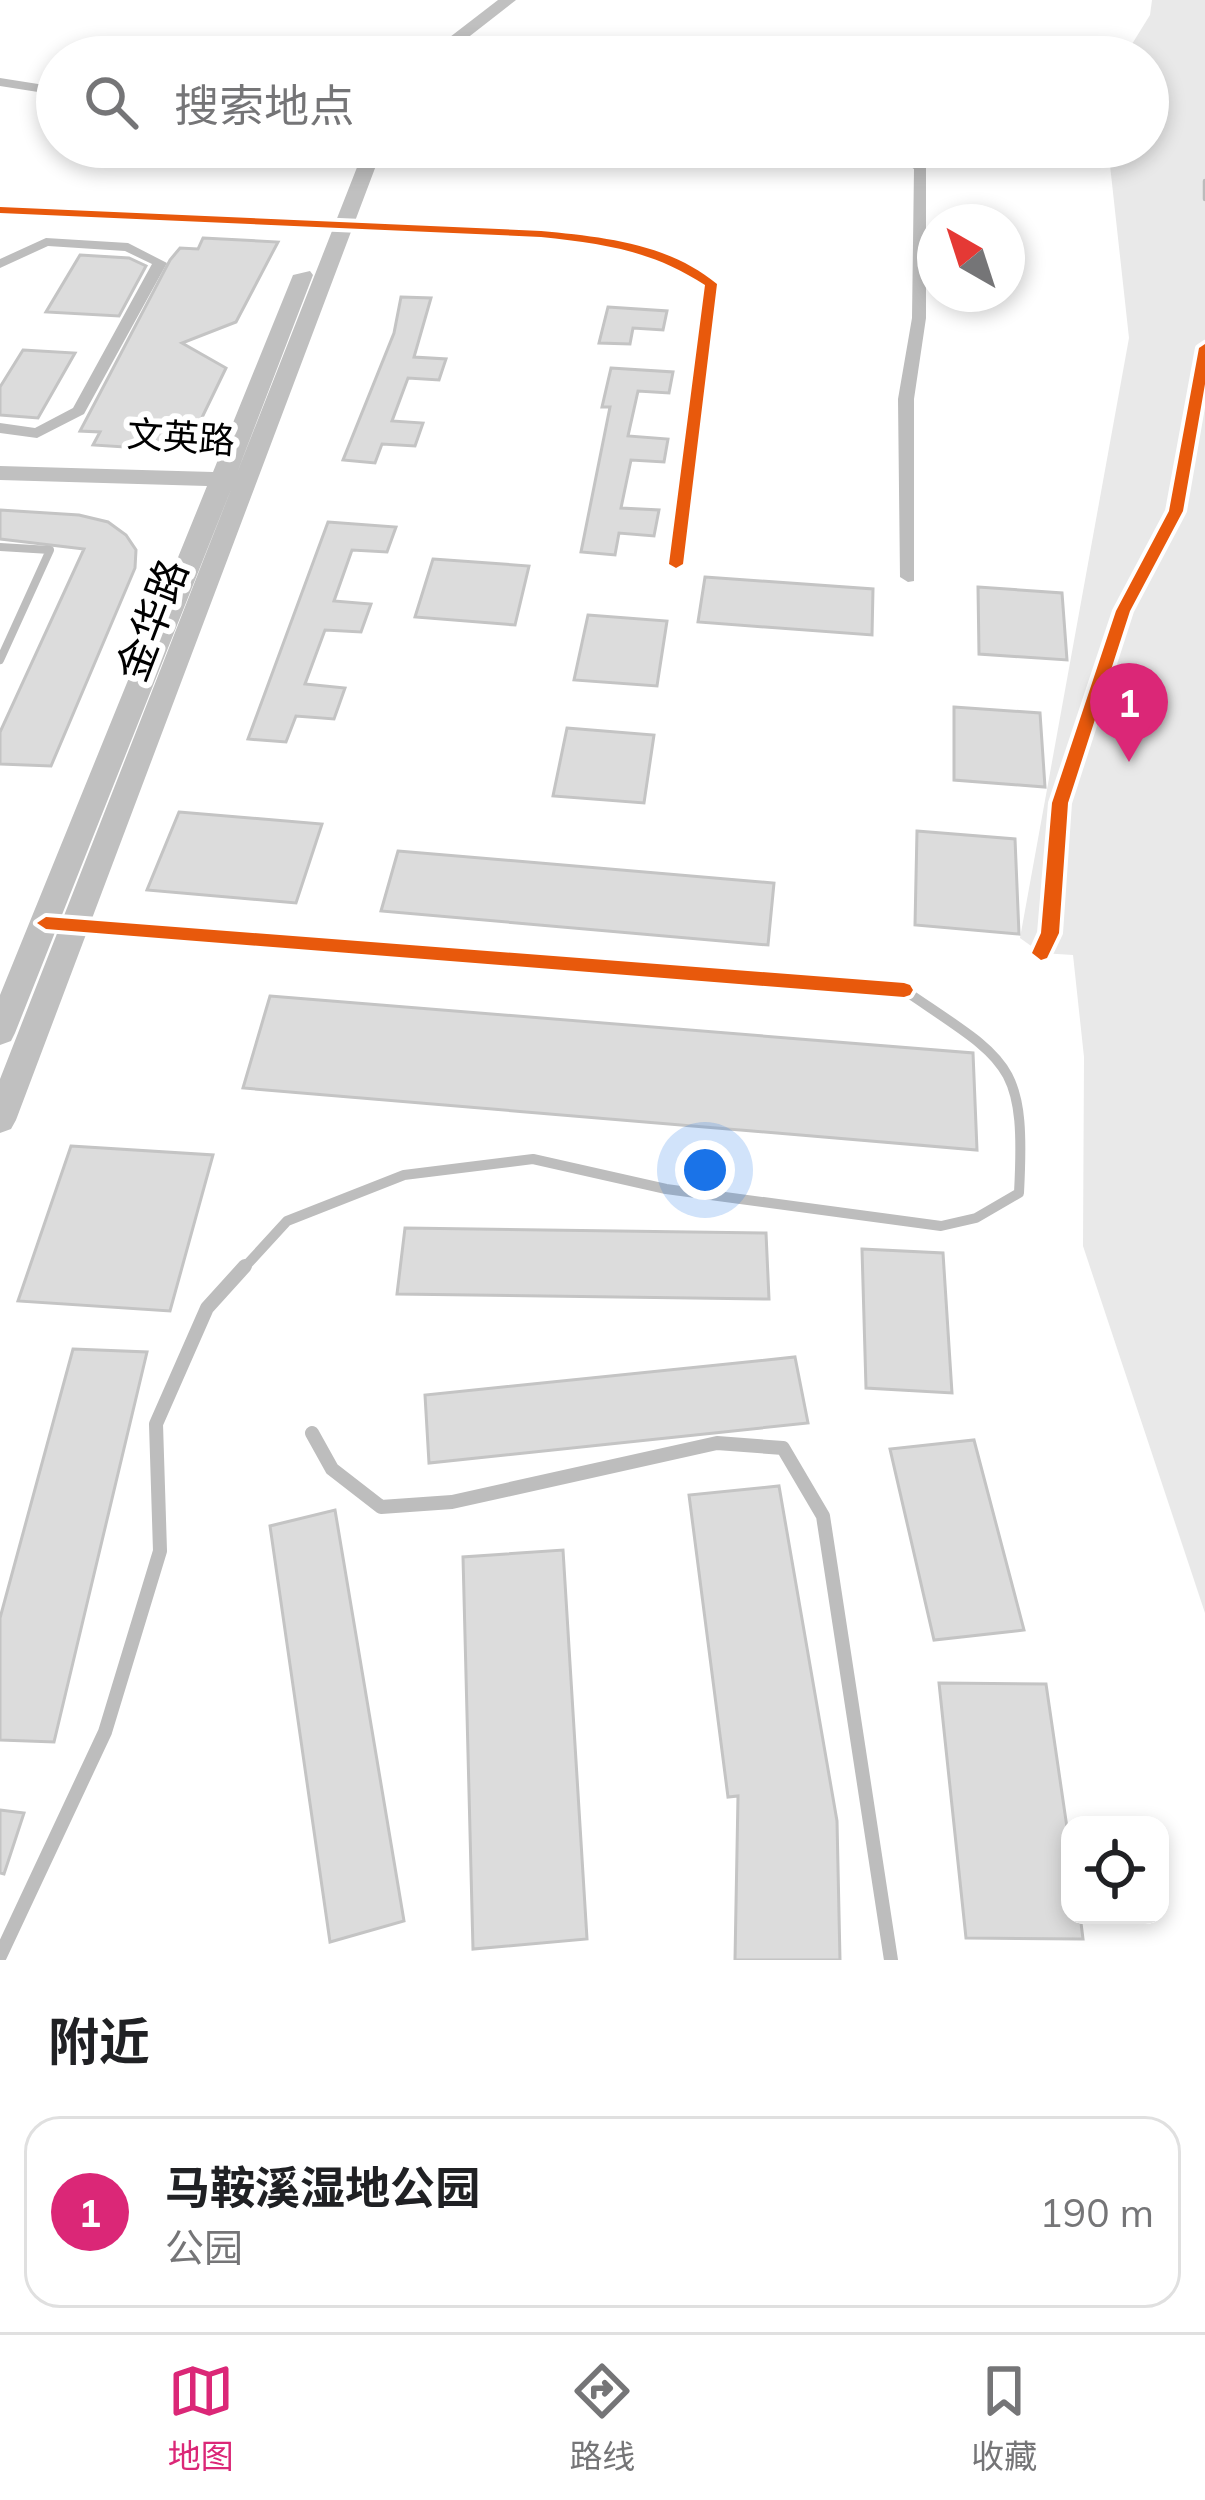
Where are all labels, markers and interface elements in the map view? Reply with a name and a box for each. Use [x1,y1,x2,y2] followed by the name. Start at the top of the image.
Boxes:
[36,36,1169,168] search box
[78,69,144,135] icon: search
[174,77,354,133] text: 搜索地点
[917,204,1025,312] north arrow
[126,410,236,463] street label: 文英路
[104,552,199,688] street label: 金华路
[1090,663,1168,762] pin: 1
[675,1140,735,1200] your location
[1061,1816,1169,1924] map controls
[1061,1816,1169,1924] button: locate
[48,2009,150,2073] text: 附近
[165,2159,480,2215] text: 马鞍溪湿地公园
[78,2188,102,2237] text: 1
[1039,2188,1154,2237] text: 190 m
[165,2223,243,2272] text: 公园
[168,2358,234,2478] tab: 地图
[569,2358,635,2478] tab: 路线
[971,2358,1037,2478] tab: 收藏

